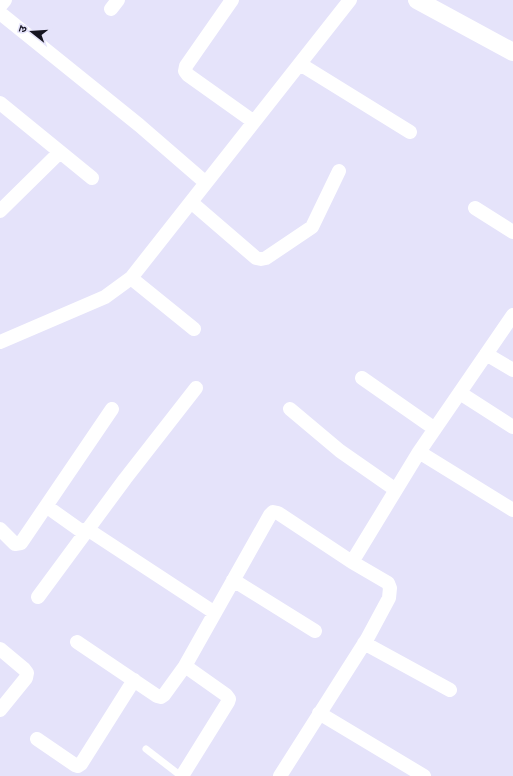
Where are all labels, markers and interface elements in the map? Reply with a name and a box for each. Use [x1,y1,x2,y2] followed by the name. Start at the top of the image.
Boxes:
[12,12,52,52] north arrow
[15,23,29,34] text: उ

